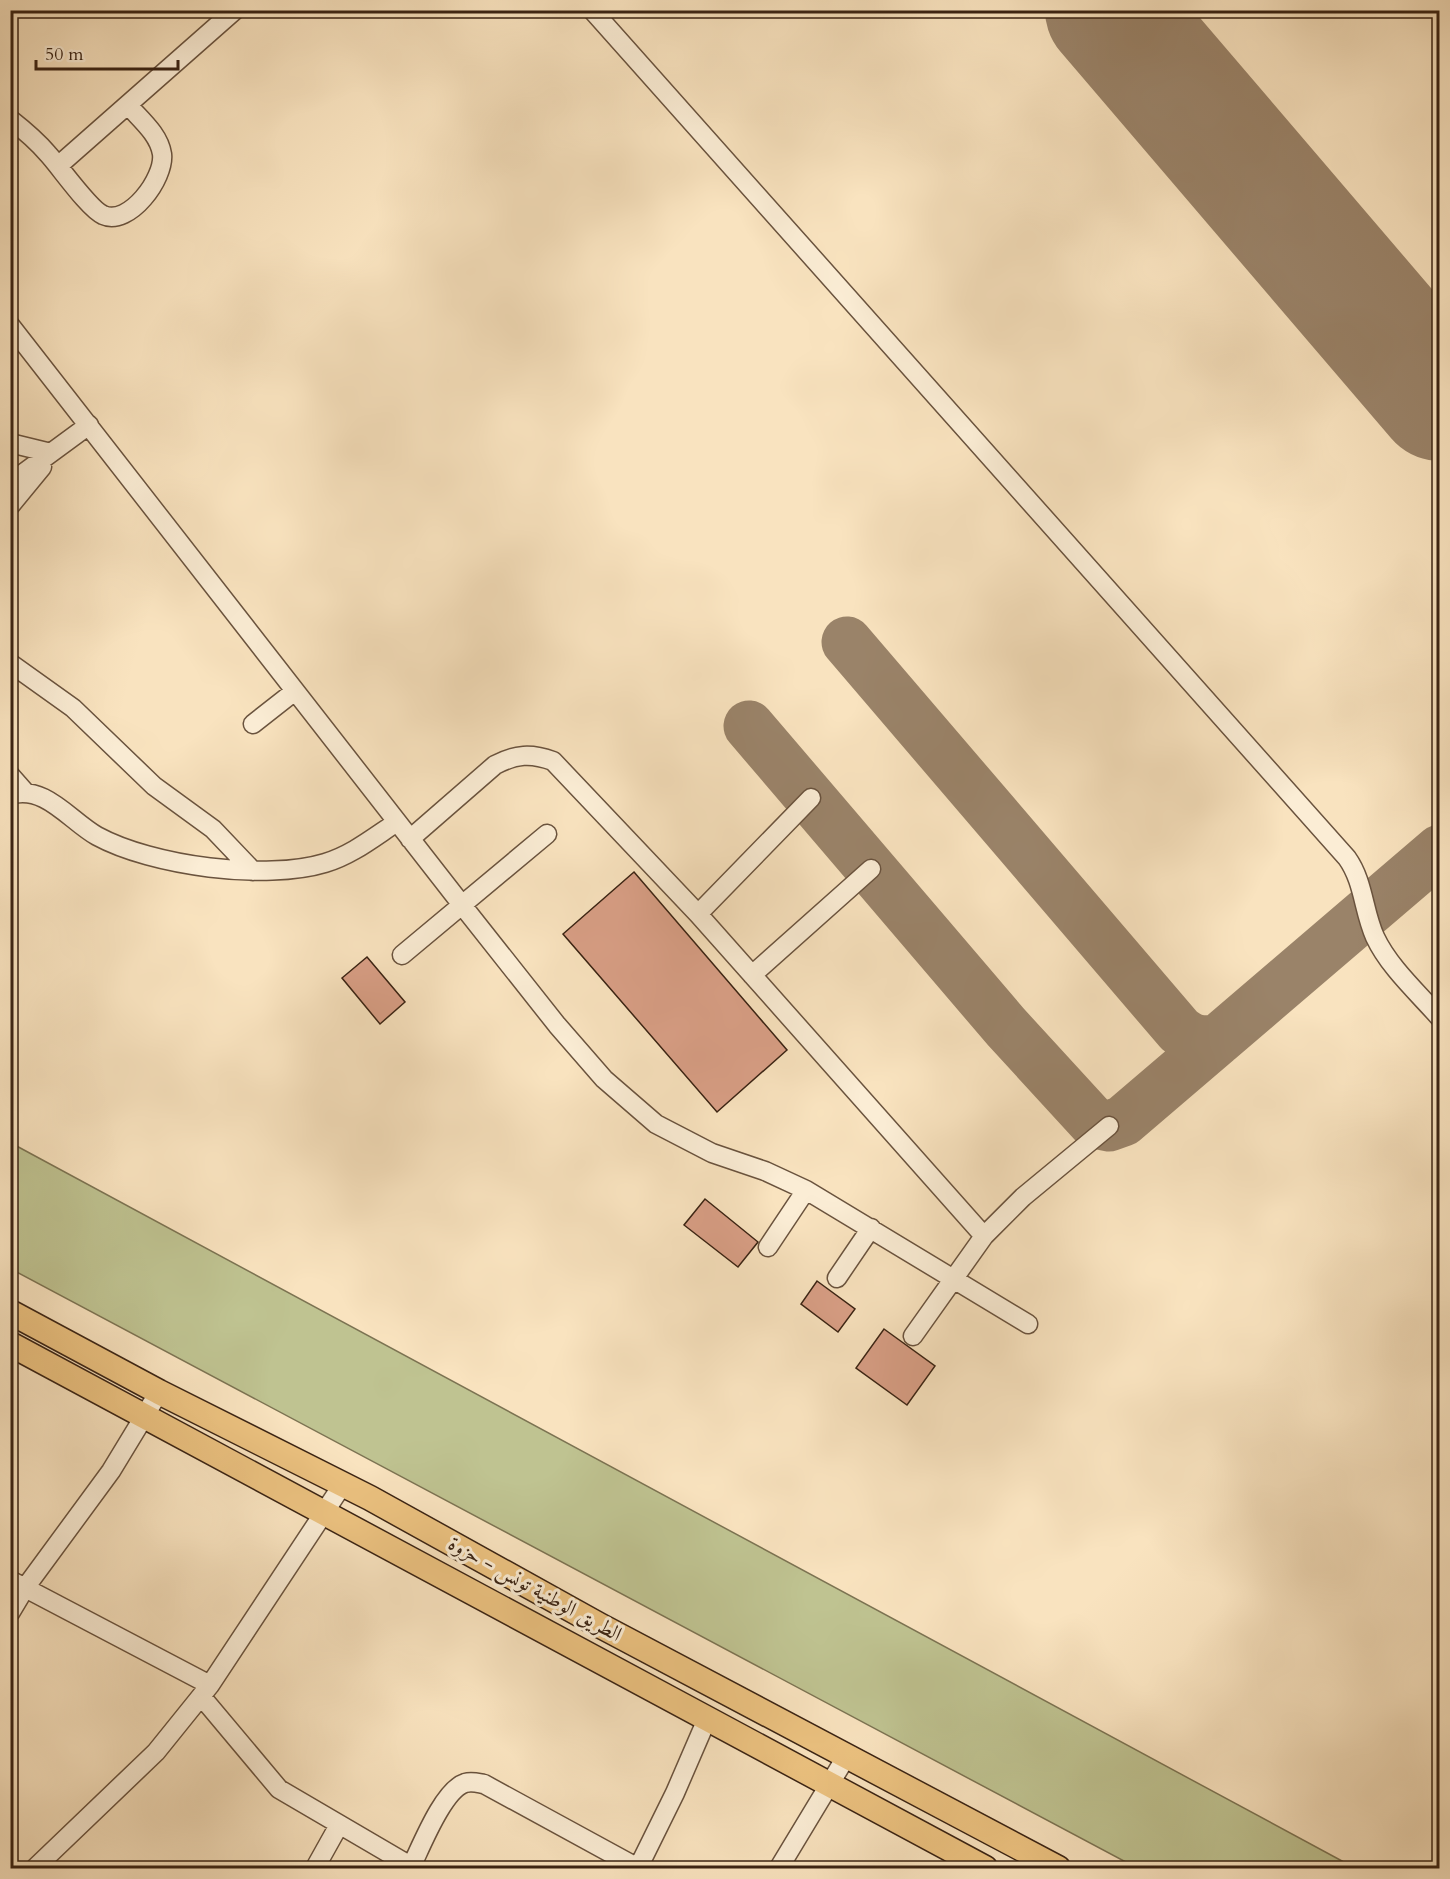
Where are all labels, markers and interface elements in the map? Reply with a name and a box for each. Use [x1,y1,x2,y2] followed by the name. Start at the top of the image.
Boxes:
[36,33,178,71] scale bar
[45,42,84,67] text: 50 m
[443,1529,627,1649] street label: الطريق الوطنية تونس - حزوة

